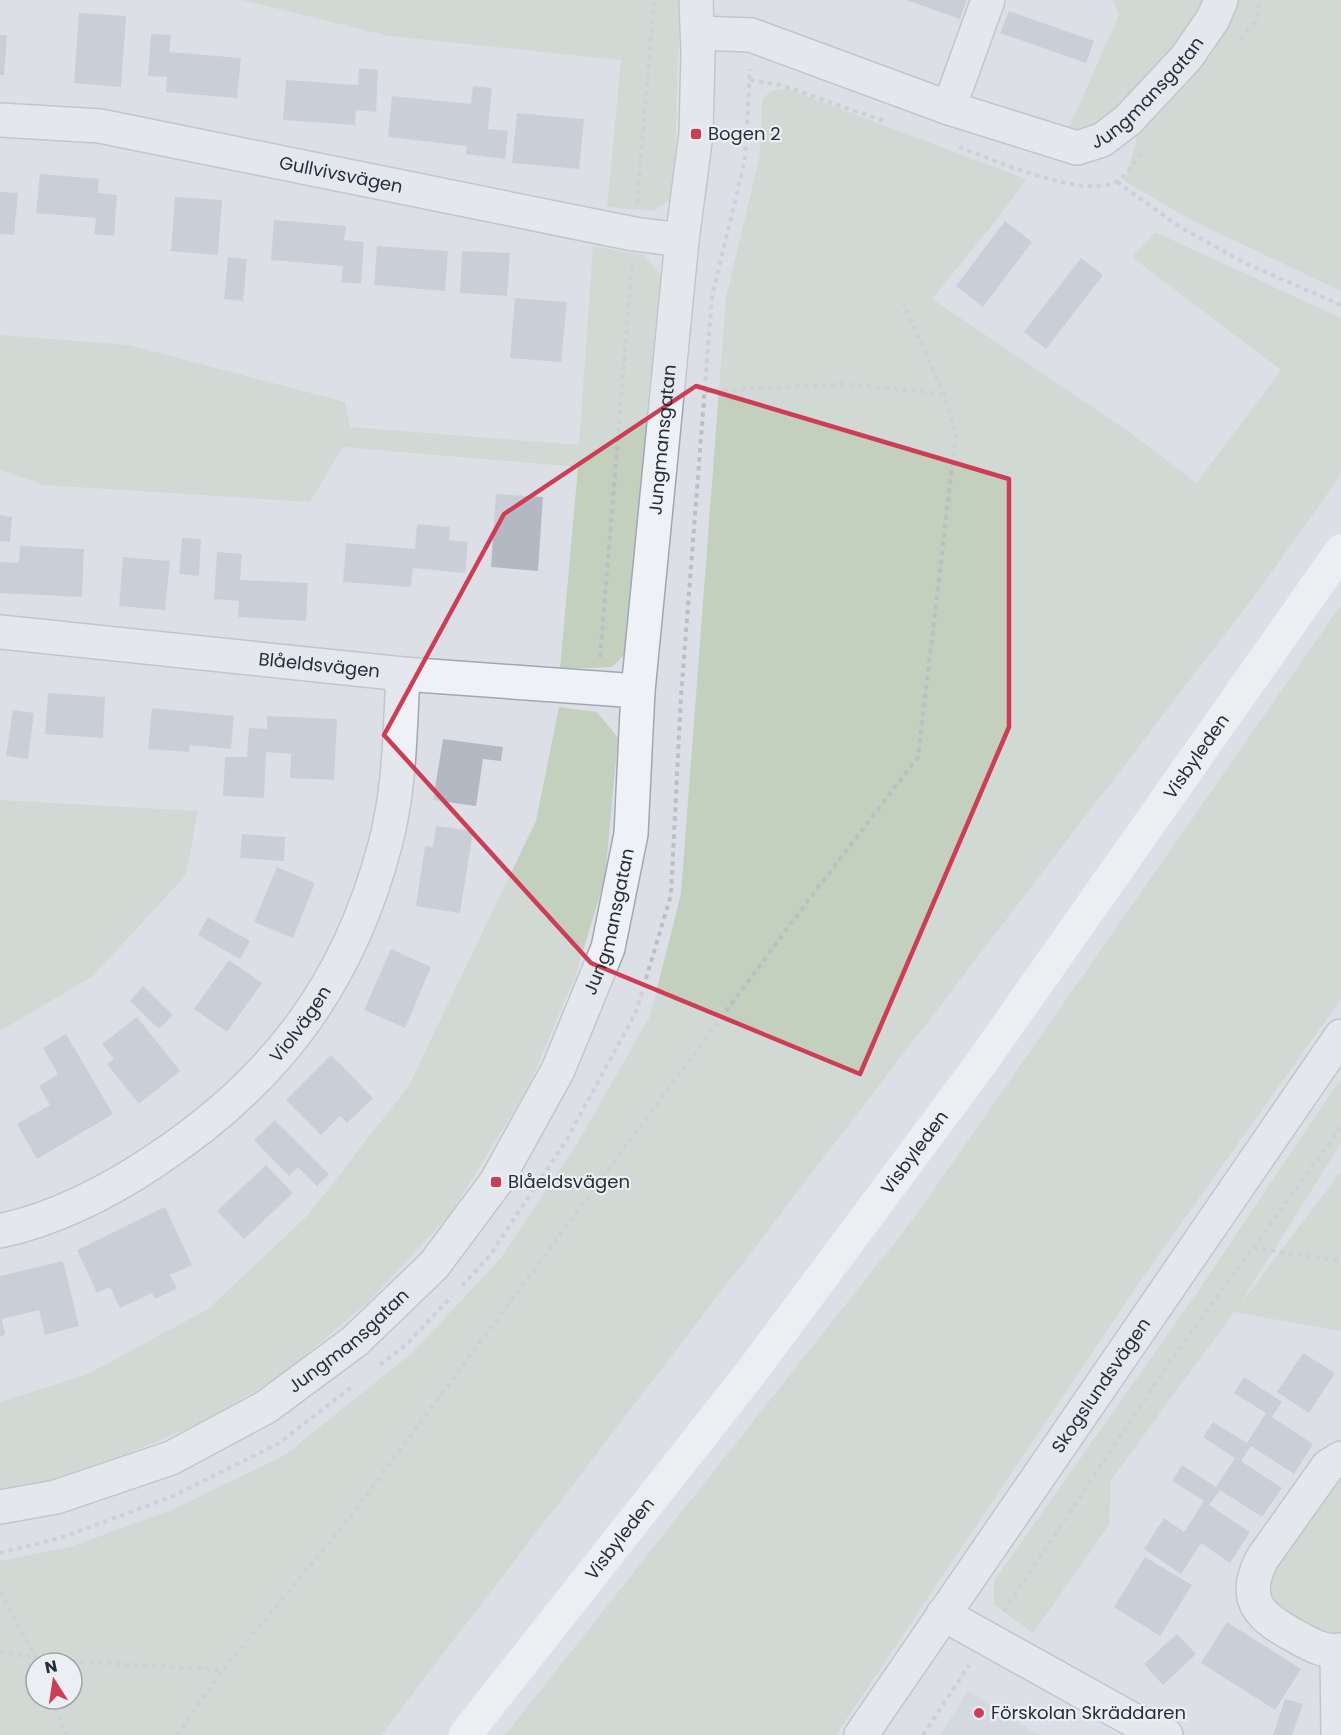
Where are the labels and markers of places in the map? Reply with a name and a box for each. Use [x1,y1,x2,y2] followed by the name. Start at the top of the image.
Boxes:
[708,121,781,146] place label: Bogen 2
[689,127,703,141] marker: Bogen 2
[508,1169,630,1194] place label: Blåeldsvägen
[489,1175,503,1189] marker: Blåeldsvägen
[991,1700,1186,1725] place label: Förskolan Skräddaren
[972,1706,986,1720] marker: Förskolan Skräddaren

